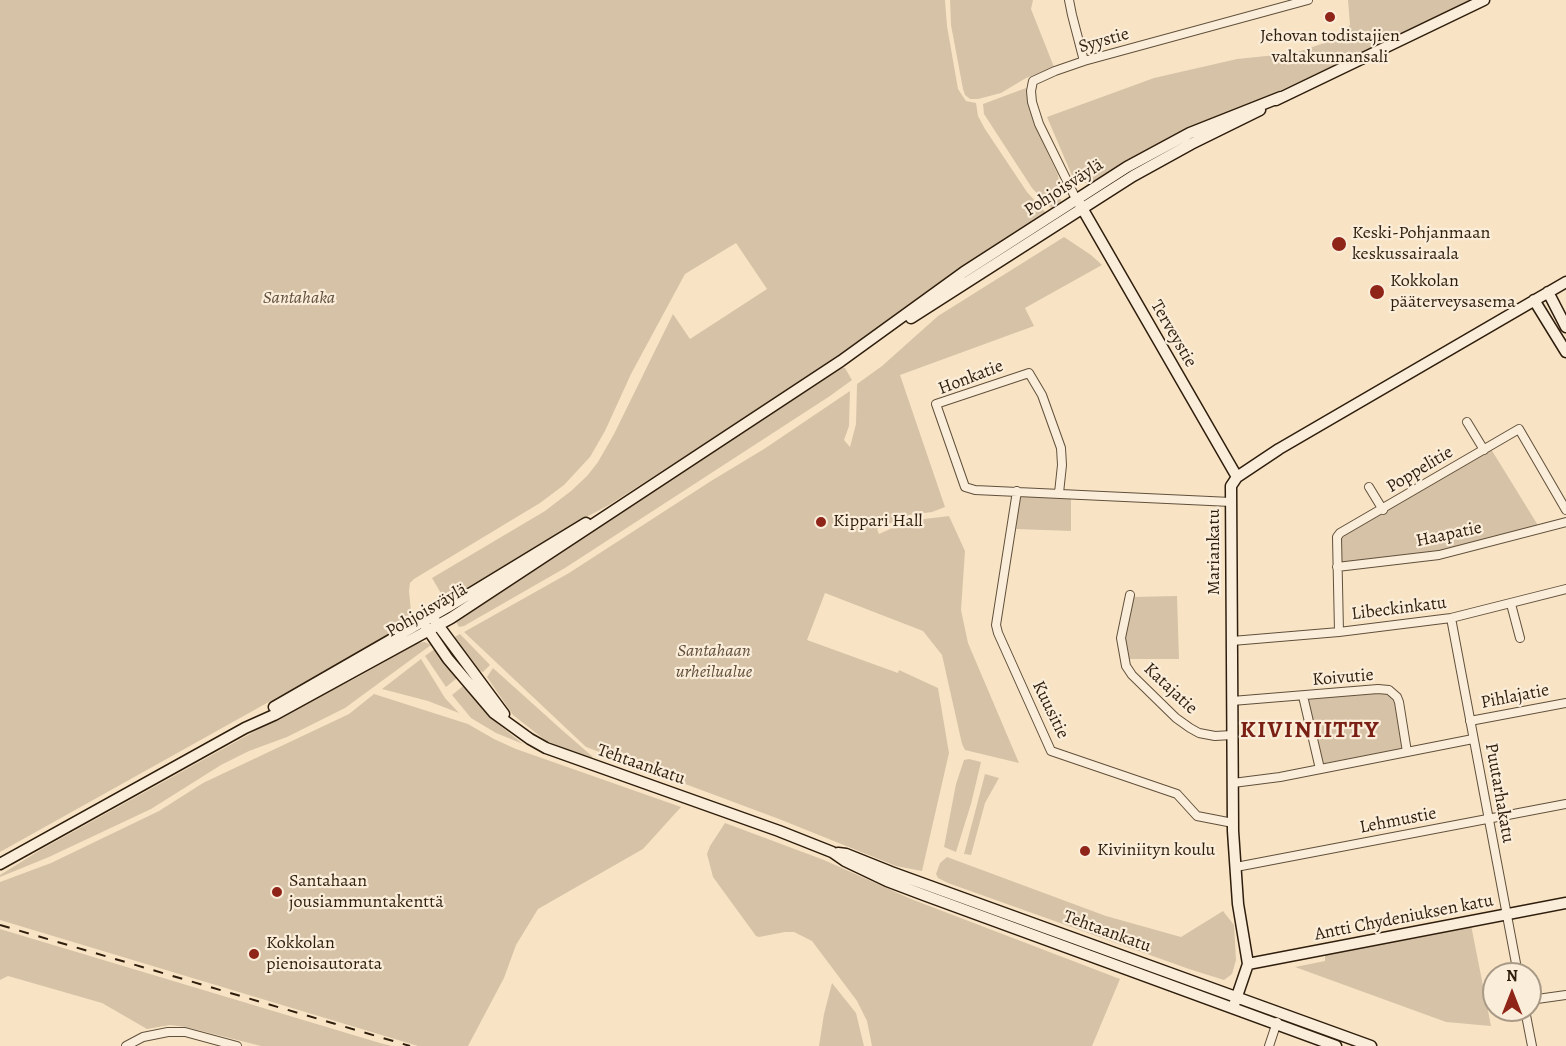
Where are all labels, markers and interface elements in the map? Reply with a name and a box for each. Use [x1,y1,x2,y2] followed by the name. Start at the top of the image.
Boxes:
[1323,10,1337,24] marker: Jehovan todistajien valtakunnansali
[1076,24,1132,58] street label: Syystie
[1260,26,1400,68] place label: Jehovan todistajien valtakunnansali
[1020,154,1108,222] street label: Pohjoisväylä
[1352,223,1490,266] place label: Keski-Pohjanmaan keskussairaala
[1330,235,1348,253] marker: Keski-Pohjanmaan keskussairaala
[1390,271,1516,314] place label: Kokkolan pääterveysasema
[1368,283,1386,301] marker: Kokkolan pääterveysasema
[263,288,335,310] park label: Santahaka
[1145,297,1201,371] street label: Terveystie
[935,356,1007,400] street label: Honkatie
[1383,442,1457,498] street label: Poppelitie
[1204,509,1226,595] street label: Mariankatu
[833,511,923,533] place label: Kippari Hall
[814,515,828,529] marker: Kippari Hall
[1414,517,1484,553] street label: Haapatie
[383,579,471,643] street label: Pohjoisväylä
[1350,592,1448,626] street label: Libeckinkatu
[676,641,752,684] park label: Santahaan urheilualue
[1139,659,1201,719] street label: Katajatie
[1311,665,1375,691] street label: Koivutie
[1027,677,1073,743] street label: Kuusitie
[1479,680,1551,714] street label: Pihlajatie
[1240,717,1380,745] district label: KIVINIITTY
[594,740,688,790] street label: Tehtaankatu
[1480,741,1518,845] street label: Puutarhakatu
[1358,803,1438,839] street label: Lehmustie
[1097,840,1215,862] place label: Kiviniityn koulu
[1078,844,1092,858] marker: Kiviniityn koulu
[289,871,444,914] place label: Santahaan jousiammuntakenttä
[270,885,284,899] marker: Santahaan jousiammuntakenttä
[1313,890,1495,946] street label: Antti Chydeniuksen katu
[1060,906,1154,958] street label: Tehtaankatu
[266,933,382,976] place label: Kokkolan pienoisautorata
[247,947,261,961] marker: Kokkolan pienoisautorata
[1482,962,1542,1022] north arrow
[1506,965,1518,987] text: N

